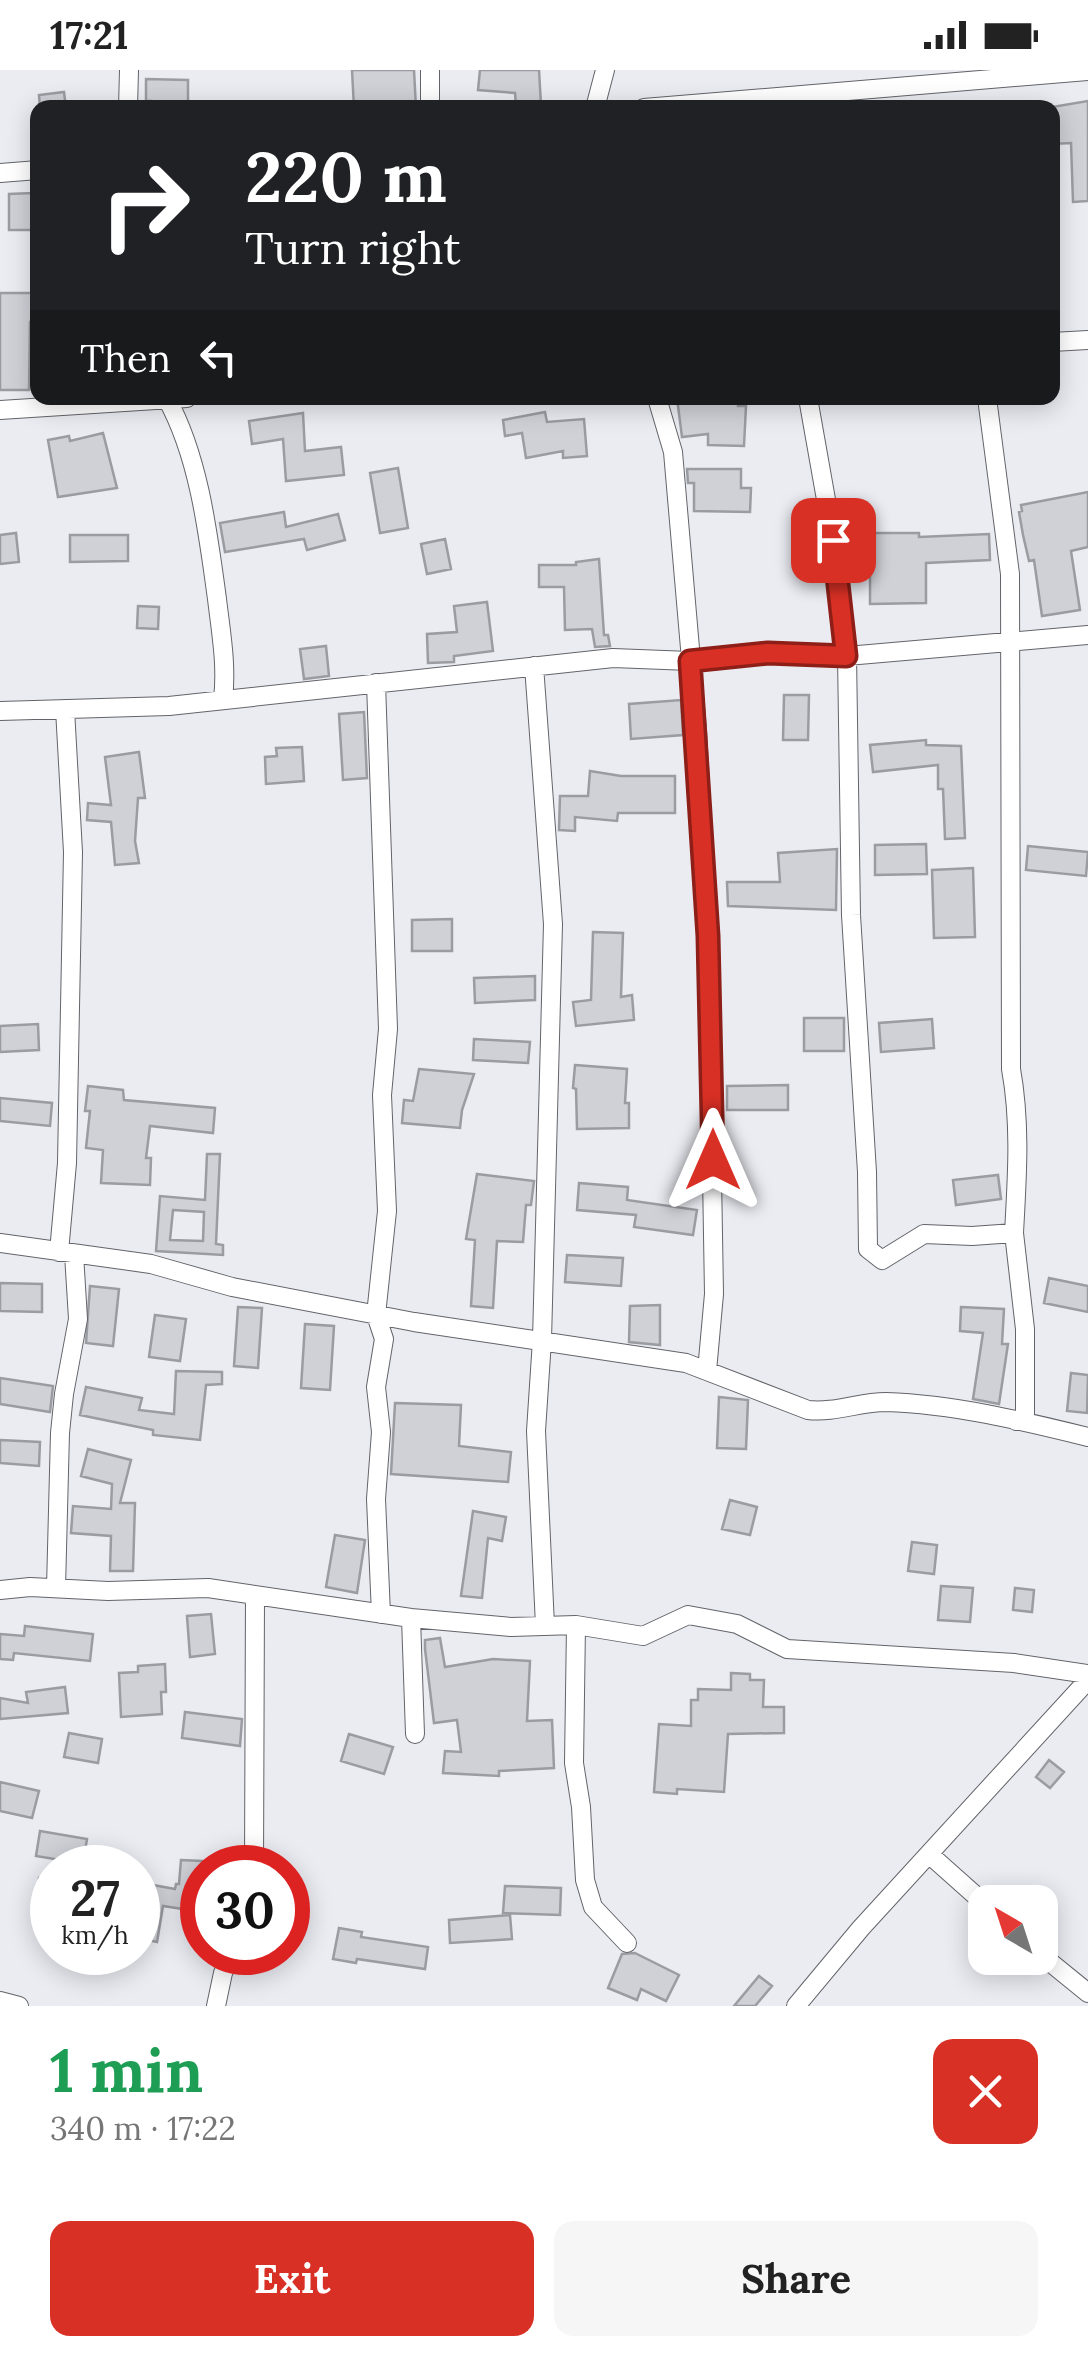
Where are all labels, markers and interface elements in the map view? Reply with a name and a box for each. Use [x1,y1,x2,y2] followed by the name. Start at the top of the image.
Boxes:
[50,11,128,59] text: 17:21
[245,132,447,221] text: 220 m
[80,140,210,270] icon: right
[245,219,461,276] text: Turn right
[191,330,246,385] icon: left
[80,334,171,382] text: Then
[791,498,876,583] pin
[806,513,861,568] icon: arrive
[661,1108,765,1212] position arrow
[180,1845,310,1975] speed limit sign: 30
[70,1866,120,1930] text: 27
[968,1885,1058,1975] north arrow
[968,1885,1058,1975] map controls
[61,1919,129,1951] text: km/h
[50,2032,203,2108] text: 1 min
[933,2039,1038,2144] button: close
[50,2108,236,2149] text: 340 m · 17:22
[50,2221,534,2336] button: Exit
[554,2221,1038,2336] button: Share

